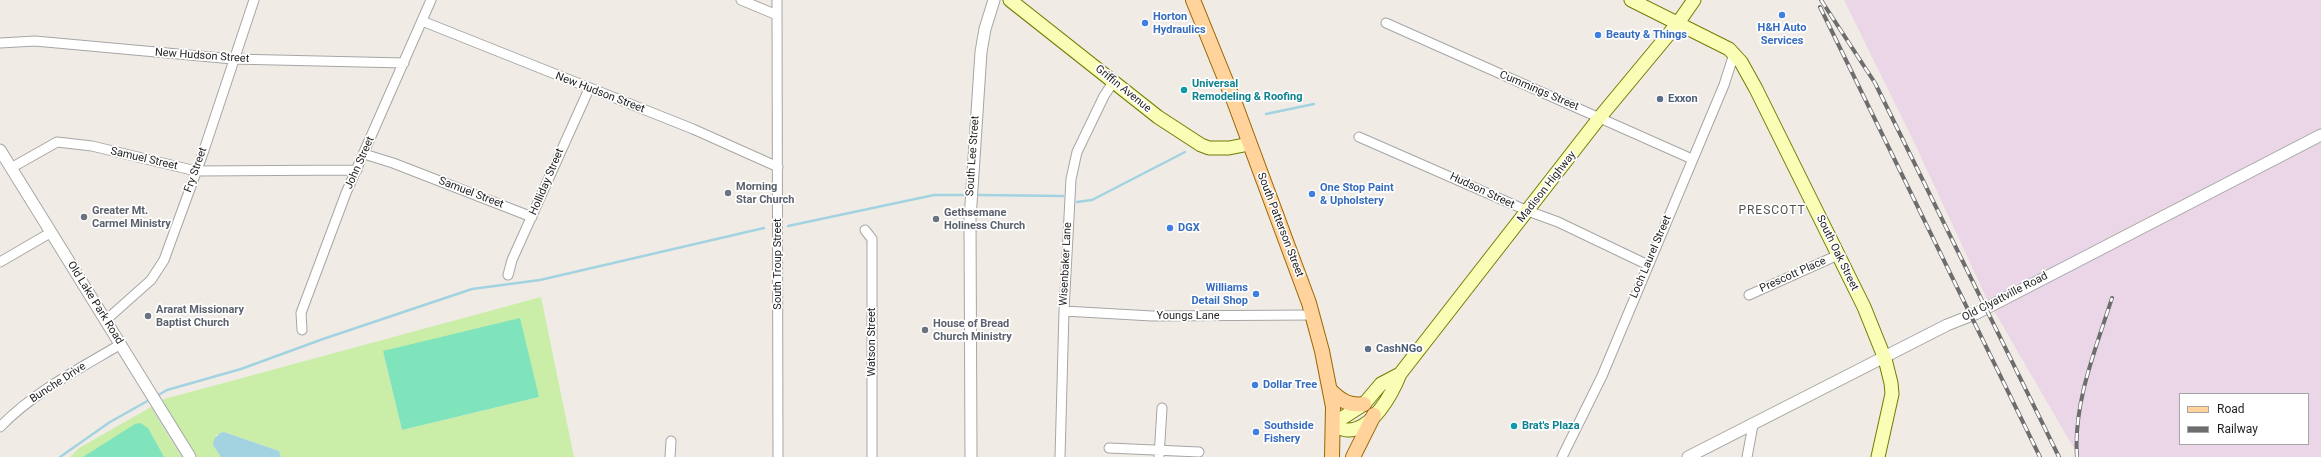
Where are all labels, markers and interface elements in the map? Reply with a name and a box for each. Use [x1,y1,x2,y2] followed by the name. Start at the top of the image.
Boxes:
[1153,10,1206,36] place label: Horton Hydraulics
[1777,10,1787,20] marker: H&H Auto Services
[1140,18,1150,28] marker: Horton Hydraulics
[1758,21,1806,47] place label: H&H Auto Services
[1606,28,1687,42] place label: Beauty & Things
[1593,30,1603,40] marker: Beauty & Things
[154,46,250,66] street label: New Hudson Street
[1092,62,1154,116] street label: Griffin Avenue
[1497,68,1581,114] street label: Cummings Street
[553,70,647,116] street label: New Hudson Street
[1192,77,1302,103] place label: Universal Remodeling & Roofing
[1179,85,1189,95] marker: Universal Remodeling & Roofing
[1668,92,1698,106] place label: Exxon
[1655,94,1665,104] marker: Exxon
[964,115,982,197] street label: South Lee Street
[343,135,377,191] street label: John Street
[109,145,179,173] street label: Samuel Street
[182,146,210,194] street label: Fry Street
[527,147,567,217] street label: Holliday Street
[1515,149,1579,225] street label: Madison Highway
[1448,170,1516,212] street label: Hudson Street
[1254,171,1306,279] street label: South Patterson Street
[437,175,505,211] street label: Samuel Street
[736,180,794,206] place label: Morning Star Church
[1320,181,1394,207] place label: One Stop Paint & Upholstery
[723,188,733,198] marker: Morning Star Church
[1307,189,1317,199] marker: One Stop Paint & Upholstery
[92,204,171,230] place label: Greater Mt. Carmel Ministry
[1738,204,1806,218] district label: PRESCOTT
[944,206,1025,232] place label: Gethsemane Holiness Church
[79,212,89,222] marker: Greater Mt. Carmel Ministry
[1813,213,1861,293] street label: South Oak Street
[931,214,941,224] marker: Gethsemane Holiness Church
[1628,214,1674,300] street label: Loch Laurel Street
[771,218,785,310] street label: South Troup Street
[1178,221,1200,235] place label: DGX
[1057,222,1075,306] street label: Wisenbaker Lane
[1165,223,1175,233] marker: DGX
[1758,254,1828,296] street label: Prescott Place
[64,259,126,347] street label: Old Lake Park Road
[1960,270,2050,324] street label: Old Clyattville Road
[1191,281,1248,307] place label: Williams Detail Shop
[1251,289,1261,299] marker: Williams Detail Shop
[156,303,244,329] place label: Ararat Missionary Baptist Church
[865,308,879,376] street label: Watson Street
[1156,309,1220,323] street label: Youngs Lane
[143,311,153,321] marker: Ararat Missionary Baptist Church
[933,317,1012,343] place label: House of Bread Church Ministry
[920,325,930,335] marker: House of Bread Church Ministry
[1376,342,1422,356] place label: CashNGo
[1363,344,1373,354] marker: CashNGo
[28,360,88,406] street label: Bunche Drive
[1263,378,1317,392] place label: Dollar Tree
[1250,380,1260,390] marker: Dollar Tree
[2179,393,2309,445] legend
[2217,402,2245,416] text: Road
[1264,419,1314,445] place label: Southside Fishery
[1522,419,1580,433] place label: Brat's Plaza
[1509,421,1519,431] marker: Brat's Plaza
[2217,422,2258,436] text: Railway
[1251,427,1261,437] marker: Southside Fishery

